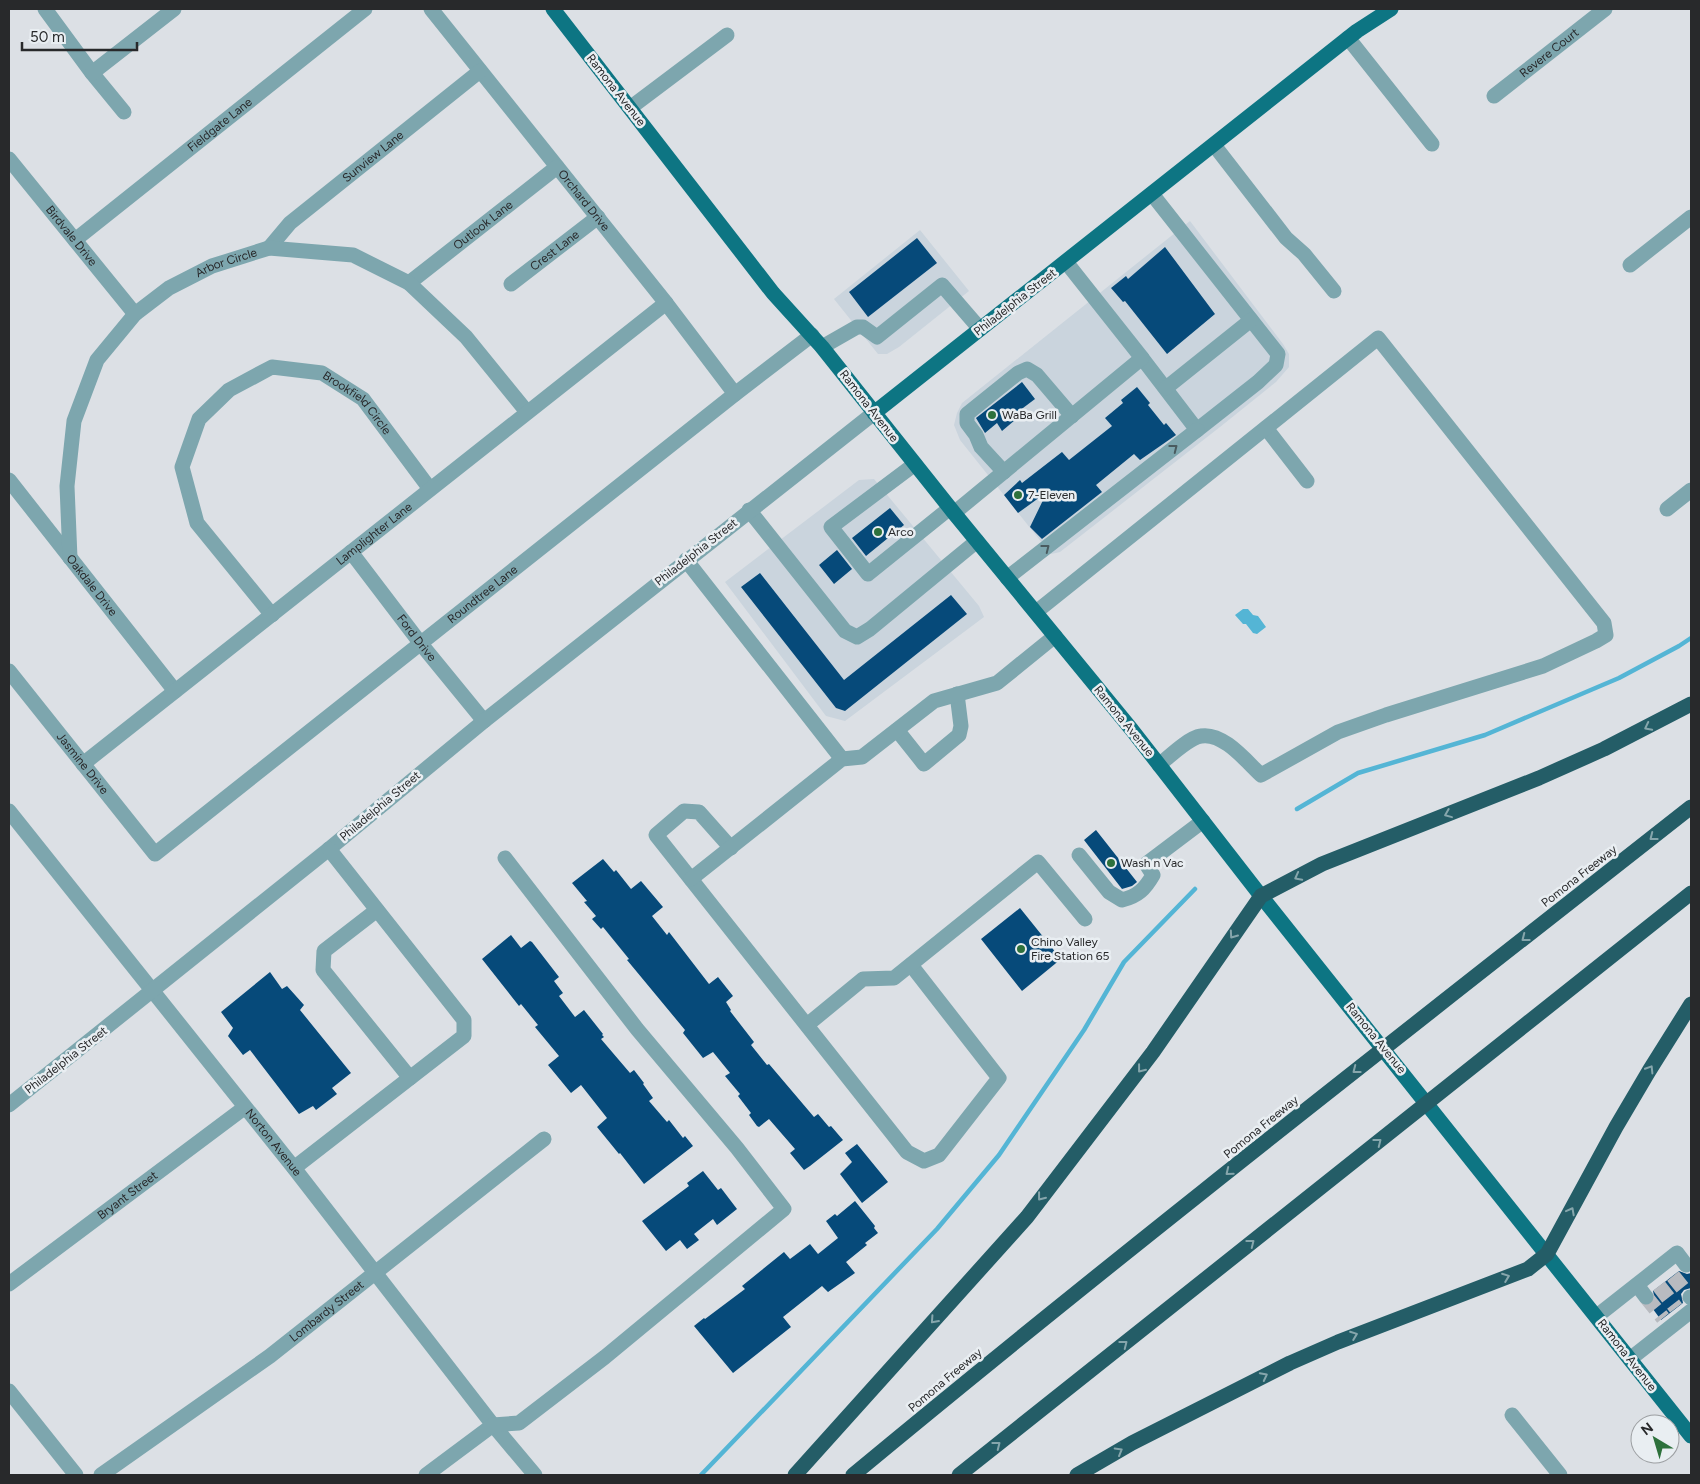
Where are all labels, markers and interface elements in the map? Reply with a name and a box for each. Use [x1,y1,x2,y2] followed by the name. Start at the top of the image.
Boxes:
[22,20,138,52] scale bar
[1517,25,1582,80] street label: Revere Court
[30,28,65,46] text: 50 m
[584,51,649,129] street label: Ramona Avenue
[185,95,255,155] street label: Fieldgate Lane
[340,128,407,185] street label: Sunview Lane
[555,167,613,234] street label: Orchard Drive
[450,197,516,253] street label: Outlook Lane
[43,203,100,269] street label: Birdvale Drive
[527,227,582,274] street label: Crest Lane
[193,245,259,280] street label: Arbor Circle
[971,265,1059,339] street label: Philadelphia Street
[837,367,902,445] street label: Ramona Avenue
[320,368,394,438] street label: Brookfield Circle
[1002,408,1057,422] place label: WaBa Grill
[986,409,998,421] marker: WaBa Grill
[1168,445,1178,454] one-way arrow
[1028,488,1075,502] place label: 7-Eleven
[1012,489,1024,501] marker: 7-Eleven
[333,499,415,568] street label: Lamplighter Lane
[652,515,740,589] street label: Philadelphia Street
[888,525,914,539] place label: Arco
[872,526,884,538] marker: Arco
[1040,545,1050,554] one-way arrow
[63,552,121,619] street label: Oakdale Drive
[445,562,521,626] street label: Roundtree Lane
[394,612,439,664] street label: Ford Drive
[1091,683,1157,760] street label: Ramona Avenue
[1644,721,1653,731] one-way arrow
[54,730,112,797] street label: Jasmine Drive
[337,768,423,844] street label: Philadelphia Street
[1444,808,1452,818] one-way arrow
[1650,832,1659,840] one-way arrow
[1539,842,1620,910] street label: Pomona Freeway
[1121,856,1184,870] place label: Wash n Vac
[1105,857,1117,869] marker: Wash n Vac
[1294,871,1303,881] one-way arrow
[1230,930,1239,939] one-way arrow
[1522,932,1531,940] one-way arrow
[1031,935,1110,963] place label: Chino Valley Fire Station 65
[1015,943,1027,955] marker: Chino Valley Fire Station 65
[1343,1000,1409,1077] street label: Ramona Avenue
[22,1023,110,1097] street label: Philadelphia Street
[1138,1063,1146,1072] one-way arrow
[1353,1065,1362,1073] one-way arrow
[1643,1066,1653,1075] one-way arrow
[1221,1092,1302,1161] street label: Pomona Freeway
[242,1106,305,1179] street label: Norton Avenue
[1373,1138,1382,1147] one-way arrow
[1225,1166,1234,1175] one-way arrow
[95,1168,161,1222] street label: Bryant Street
[1038,1192,1047,1201] one-way arrow
[1564,1208,1574,1217] one-way arrow
[1245,1240,1254,1248] one-way arrow
[1501,1273,1510,1284] one-way arrow
[287,1277,367,1345] street label: Lombardy Street
[931,1314,940,1323] one-way arrow
[1595,1316,1660,1394] street label: Ramona Avenue
[1349,1331,1358,1342] one-way arrow
[1118,1341,1127,1349] one-way arrow
[905,1345,985,1415] street label: Pomona Freeway
[1258,1372,1267,1382] one-way arrow
[1630,1414,1680,1464] north arrow
[1638,1419,1657,1439] text: N
[991,1442,1000,1450] one-way arrow
[1114,1447,1123,1457] one-way arrow

